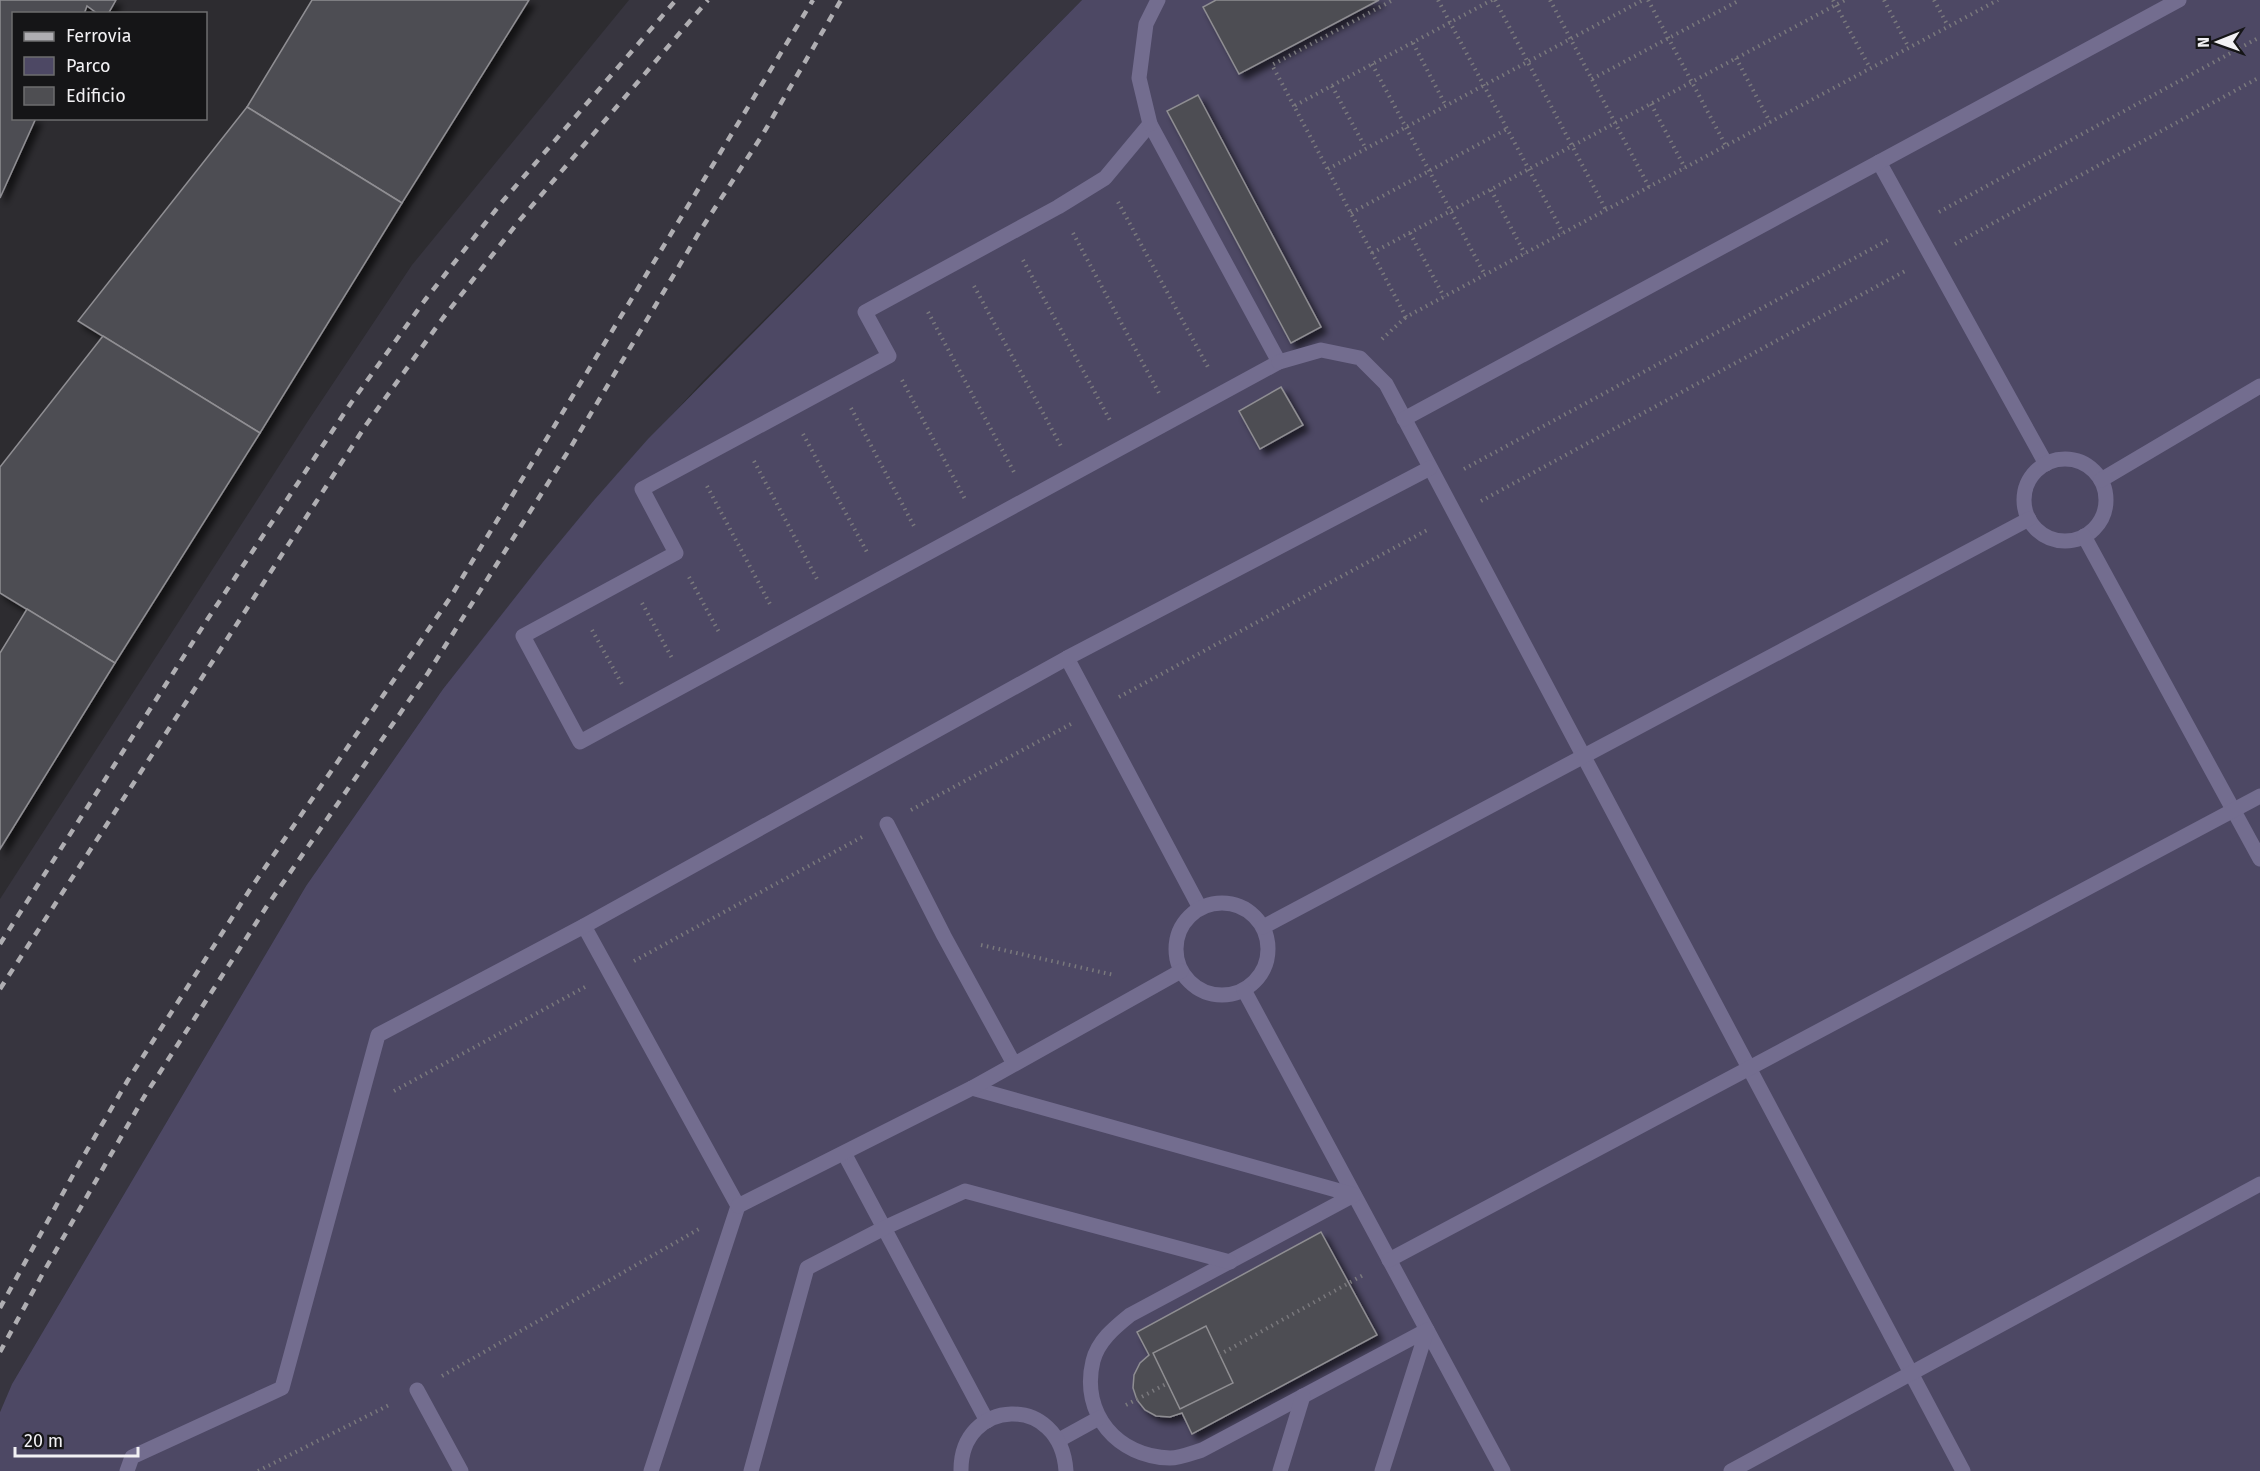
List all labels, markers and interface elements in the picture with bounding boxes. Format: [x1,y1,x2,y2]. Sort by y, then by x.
legend [12,12,207,120]
north arrow [2188,12,2248,72]
text: Ferrovia [66,25,132,47]
text: N [2194,37,2213,48]
text: Parco [66,55,110,77]
text: Edificio [66,85,126,107]
scale bar [15,1420,138,1458]
text: 20 m [24,1430,63,1452]

